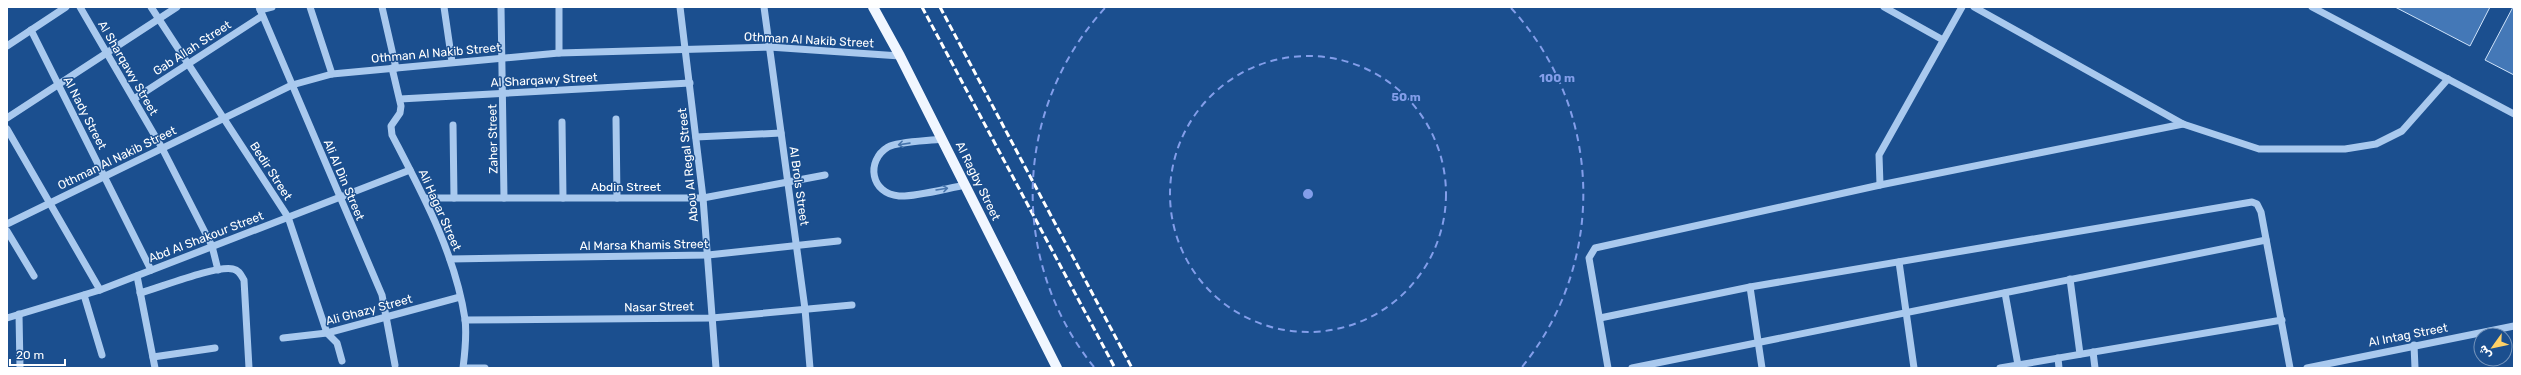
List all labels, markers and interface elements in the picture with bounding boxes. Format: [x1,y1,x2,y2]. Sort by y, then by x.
street label: Gab Allah Street [150,17,234,78]
street label: Al Sharqawy Street [95,18,161,118]
street label: Othman Al Nakib Street [744,30,875,50]
street label: Othman Al Nakib Street [371,40,502,66]
street label: Al Sharqawy Street [490,70,598,90]
text: 100 m [1539,71,1575,85]
street label: Al Nady Street [61,74,110,152]
text: 50 m [1391,90,1421,104]
street label: Zaher Street [485,104,501,174]
street label: Abou Al Regal Street [675,107,701,223]
street label: Othman Al Nakib Street [55,123,179,193]
street label: Ali Al Din Street [321,137,367,223]
street label: Bedir Street [247,139,295,203]
street label: Al Ragby Street [953,139,1003,223]
one-way arrow [898,140,911,148]
street label: Al Brols Street [787,145,812,227]
street label: Ali Hagar Street [416,167,464,253]
street label: Abdin Street [591,180,661,194]
one-way arrow [936,185,949,193]
centre of rings [1301,187,1315,201]
street label: Abd Al Shakour Street [146,208,266,265]
street label: Al Marsa Khamis Street [580,237,709,253]
street label: Ali Ghazy Street [324,292,414,328]
street label: Nasar Street [624,299,694,315]
street label: Al Intag Street [2367,320,2449,350]
north arrow [2473,327,2513,367]
scale bar [10,341,65,367]
text: ش [2476,343,2494,362]
text: 20 m [16,348,44,362]

